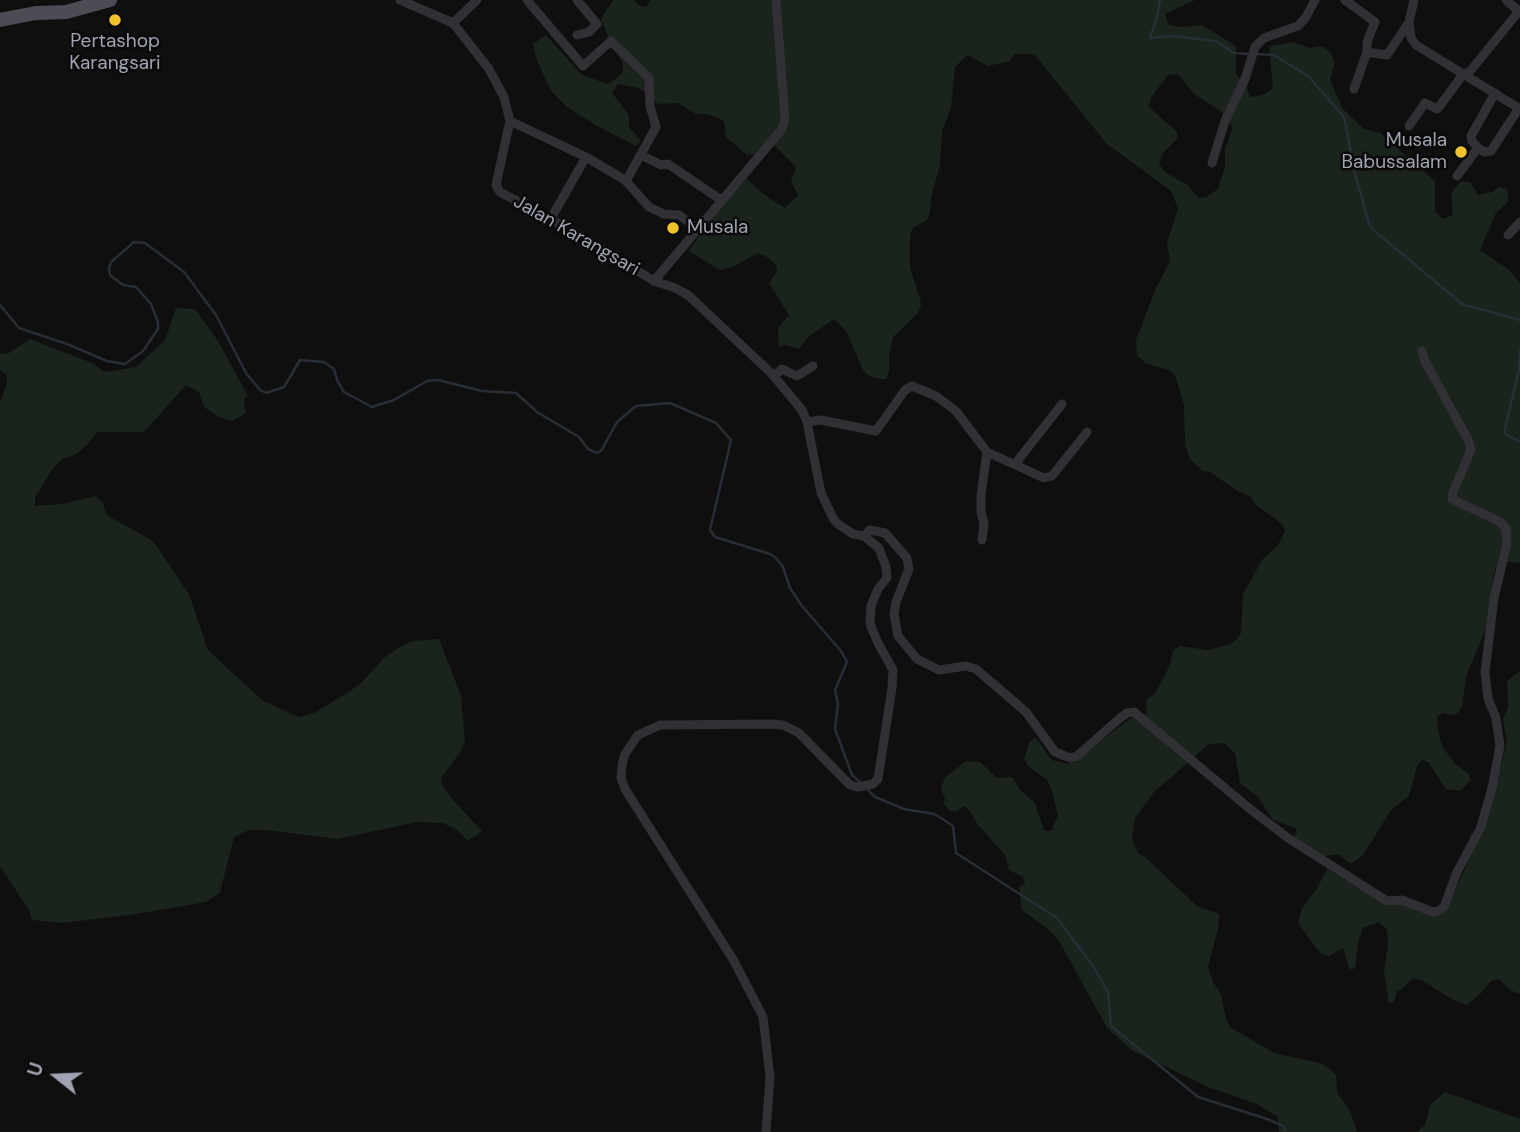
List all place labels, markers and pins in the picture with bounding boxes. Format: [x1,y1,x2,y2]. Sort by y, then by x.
marker: Pertashop Karangsari [107,12,123,28]
place label: Pertashop Karangsari [69,31,161,75]
place label: Musala Babussalam [1342,130,1447,174]
marker: Musala Babussalam [1453,144,1469,160]
place label: Musala [687,217,748,239]
marker: Musala [665,220,681,236]

